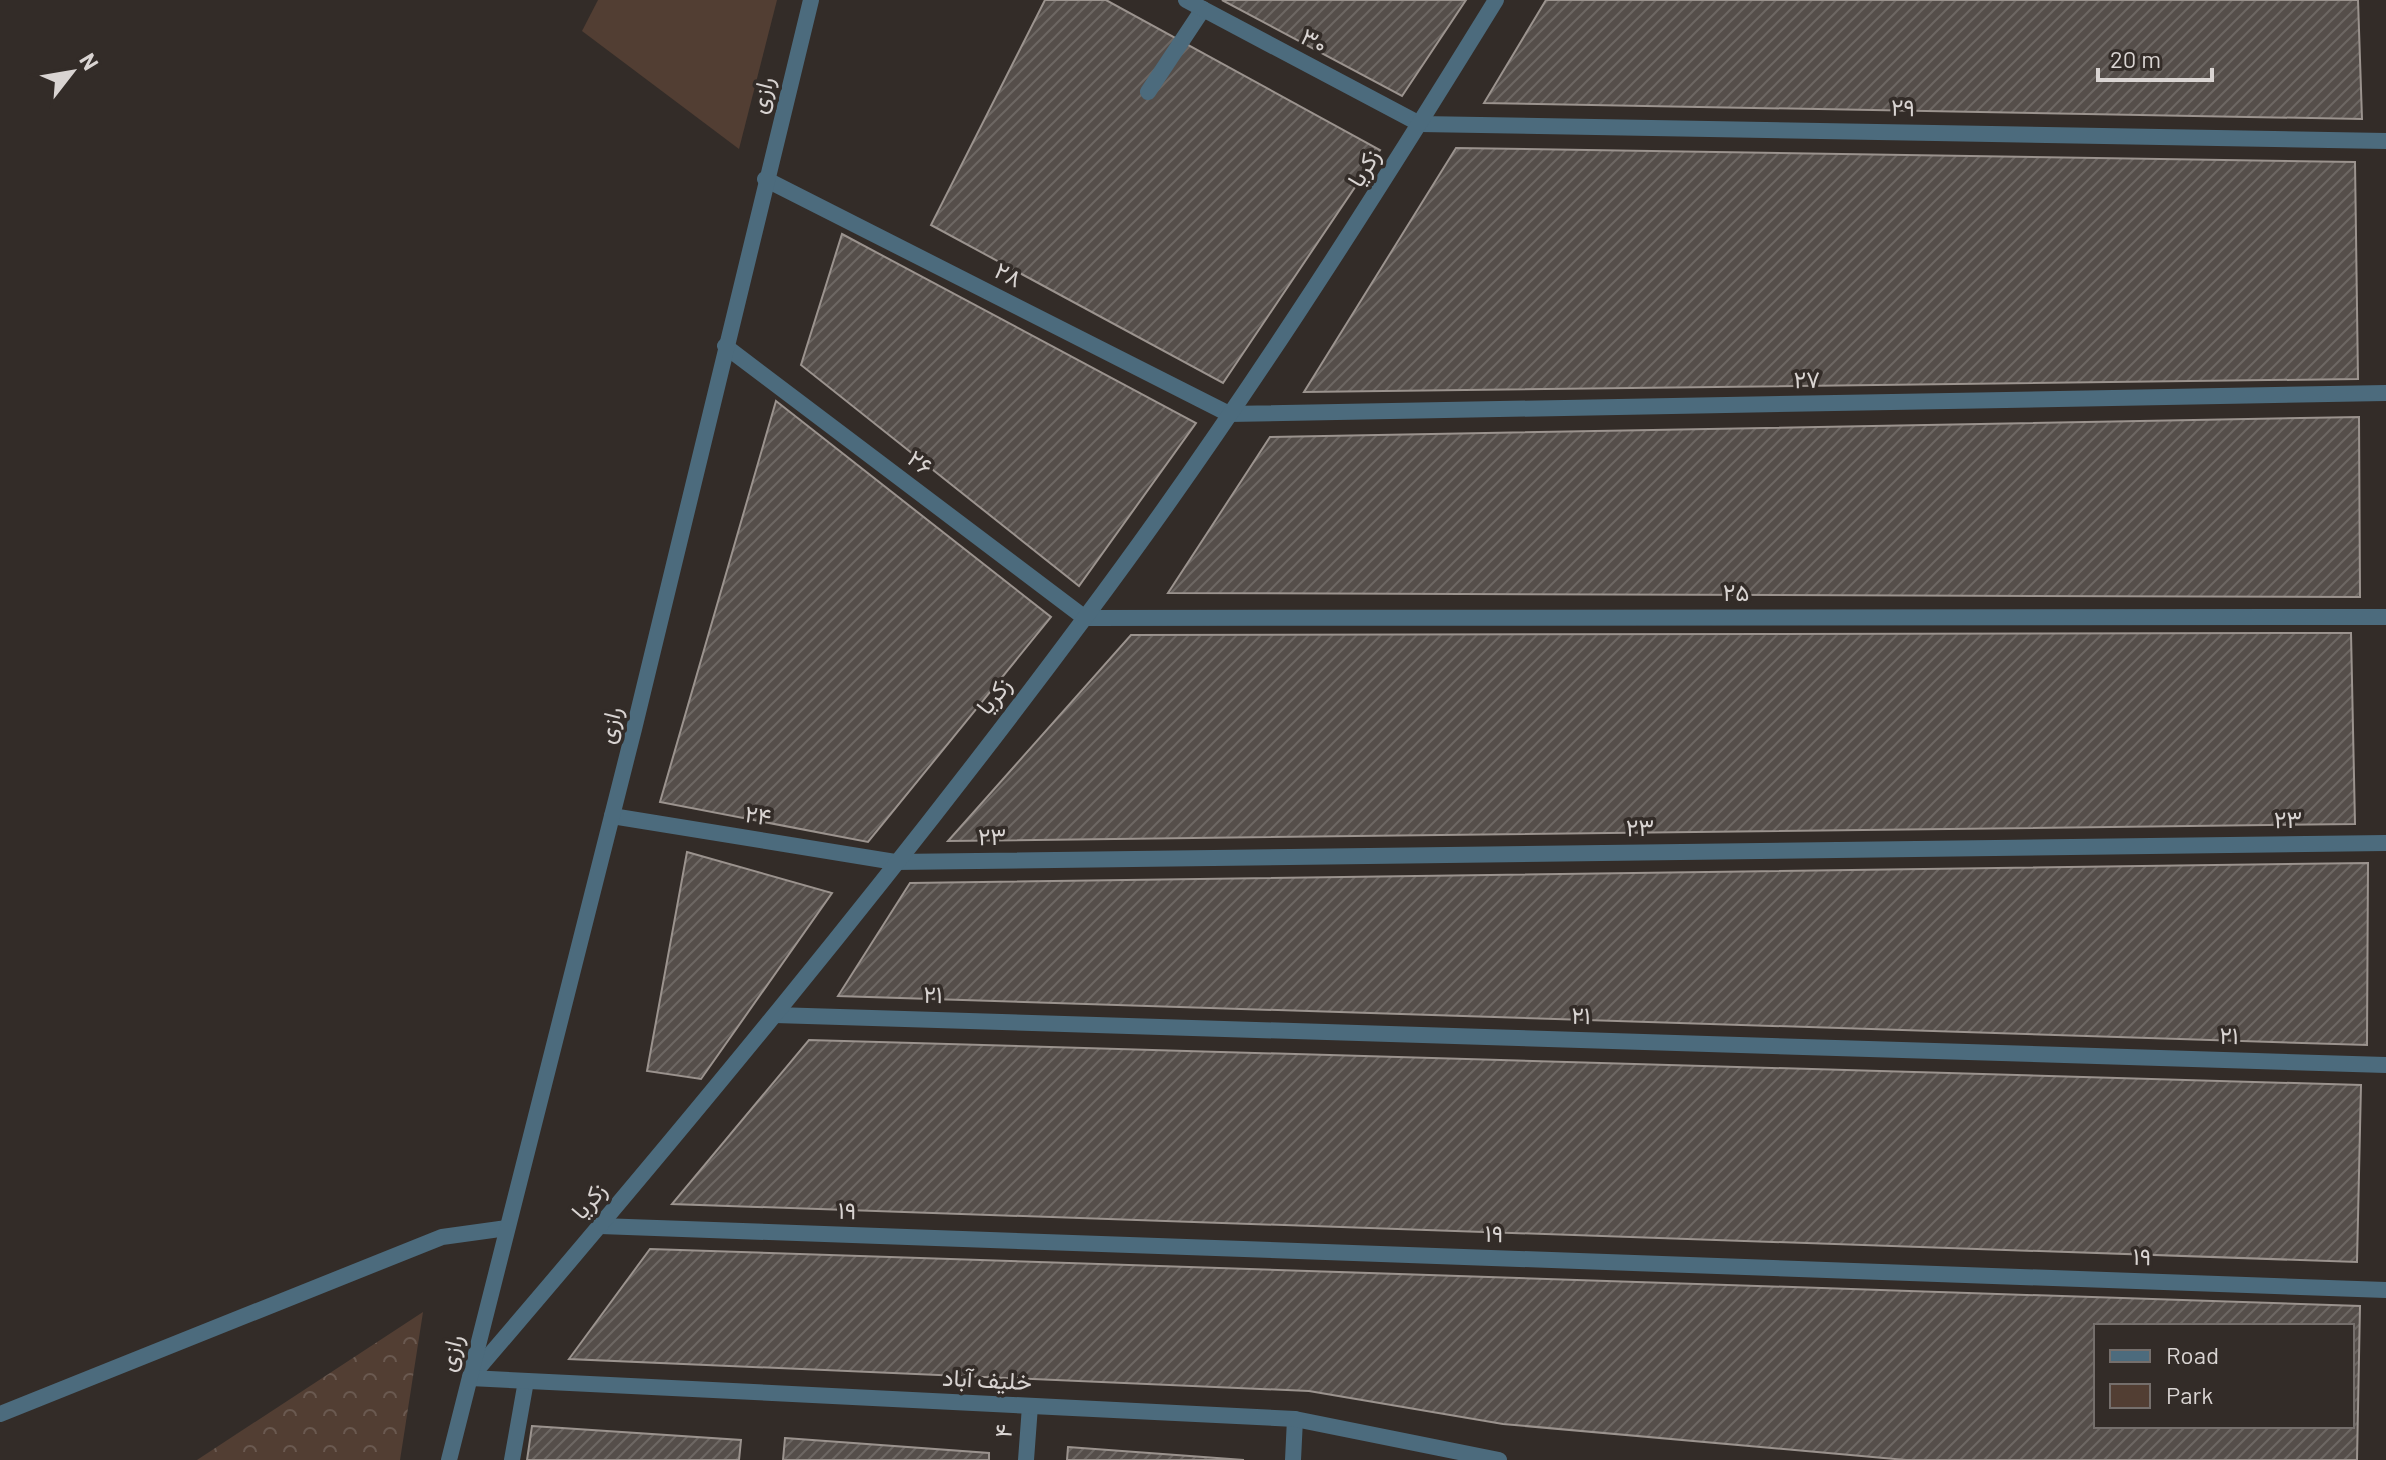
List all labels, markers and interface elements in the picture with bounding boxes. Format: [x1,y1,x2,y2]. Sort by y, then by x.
street label: ۳۰ [1296,21,1333,59]
north arrow [32,32,112,112]
scale bar [2098,32,2212,82]
text: 20 m [2110,44,2161,73]
text: N [75,48,105,74]
street label: رازی [742,73,781,117]
street label: ۲۹ [1891,92,1915,121]
street label: زکریا [1340,143,1387,193]
street label: ۲۸ [990,255,1027,293]
street label: ۲۷ [1793,364,1821,393]
street label: ۲۶ [902,443,939,481]
street label: ۲۵ [1723,577,1749,606]
street label: زکریا [969,671,1018,721]
street label: رازی [590,703,629,747]
street label: ۲۴ [743,798,773,831]
street label: ۲۳ [2274,804,2302,833]
street label: ۲۳ [1626,812,1654,841]
street label: ۲۳ [978,821,1006,850]
street label: ۲۱ [923,979,943,1008]
street label: ۲۱ [1571,1000,1591,1029]
street label: ۲۱ [2219,1020,2239,1049]
street label: زکریا [564,1176,613,1226]
street label: ۱۹ [837,1195,857,1224]
street label: ۱۹ [1484,1218,1504,1247]
street label: ۱۹ [2132,1241,2152,1270]
legend [2094,1324,2354,1428]
street label: رازی [431,1331,470,1375]
text: Road [2166,1340,2219,1369]
street label: خلیف آباد [941,1362,1033,1396]
text: Park [2166,1380,2213,1409]
street label: ۴ [987,1423,1018,1439]

